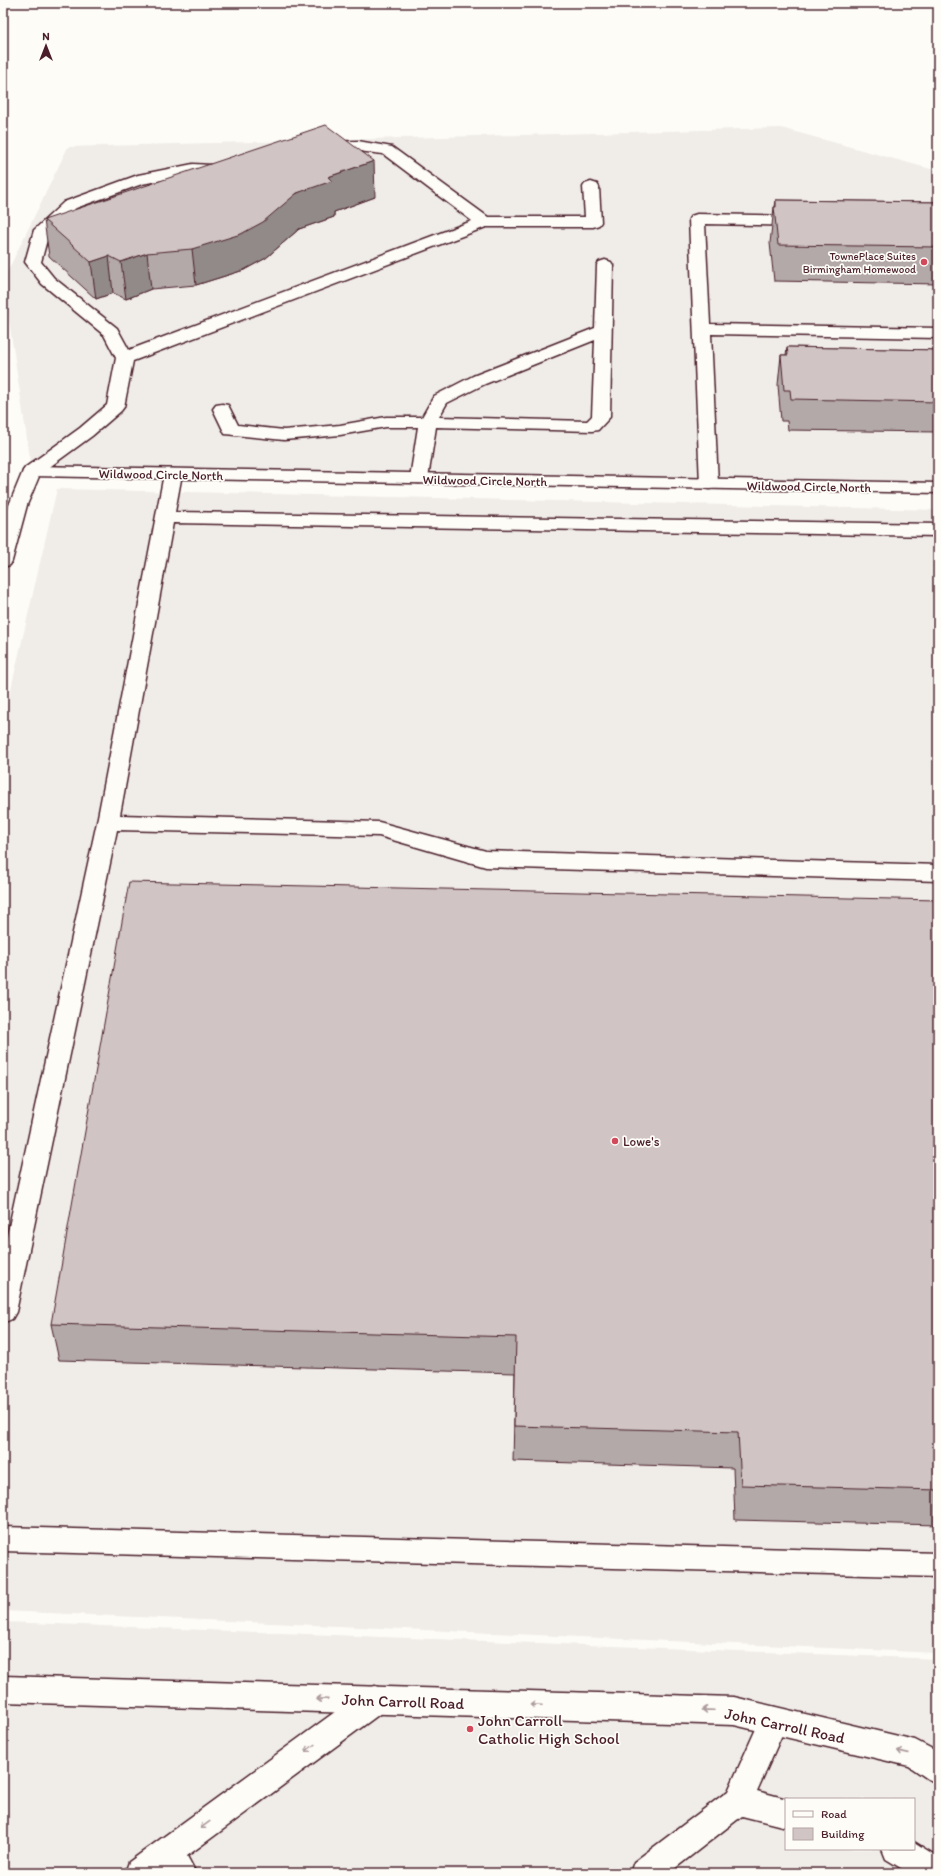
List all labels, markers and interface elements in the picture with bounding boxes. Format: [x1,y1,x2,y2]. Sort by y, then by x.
north arrow [26,26,66,66]
text: N [42,30,50,43]
place label: TownePlace Suites Birmingham Homewood [803,250,916,276]
marker: TownePlace Suites Birmingham Homewood [919,257,929,267]
street label: Wildwood Circle North [98,466,224,483]
street label: Wildwood Circle North [422,472,548,489]
street label: Wildwood Circle North [746,478,872,495]
place label: Lowe's [623,1134,660,1149]
marker: Lowe's [610,1136,620,1146]
street label: John Carroll Road [341,1690,465,1713]
one-way arrow [316,1695,329,1703]
one-way arrow [530,1701,543,1709]
street label: John Carroll Road [723,1703,847,1748]
one-way arrow [702,1706,715,1714]
place label: John Carroll Catholic High School [478,1711,620,1748]
marker: John Carroll Catholic High School [465,1724,475,1734]
one-way arrow [305,1744,316,1752]
one-way arrow [897,1747,910,1755]
legend [785,1798,915,1850]
text: Road [821,1807,847,1821]
one-way arrow [200,1821,211,1829]
text: Building [821,1827,865,1841]

